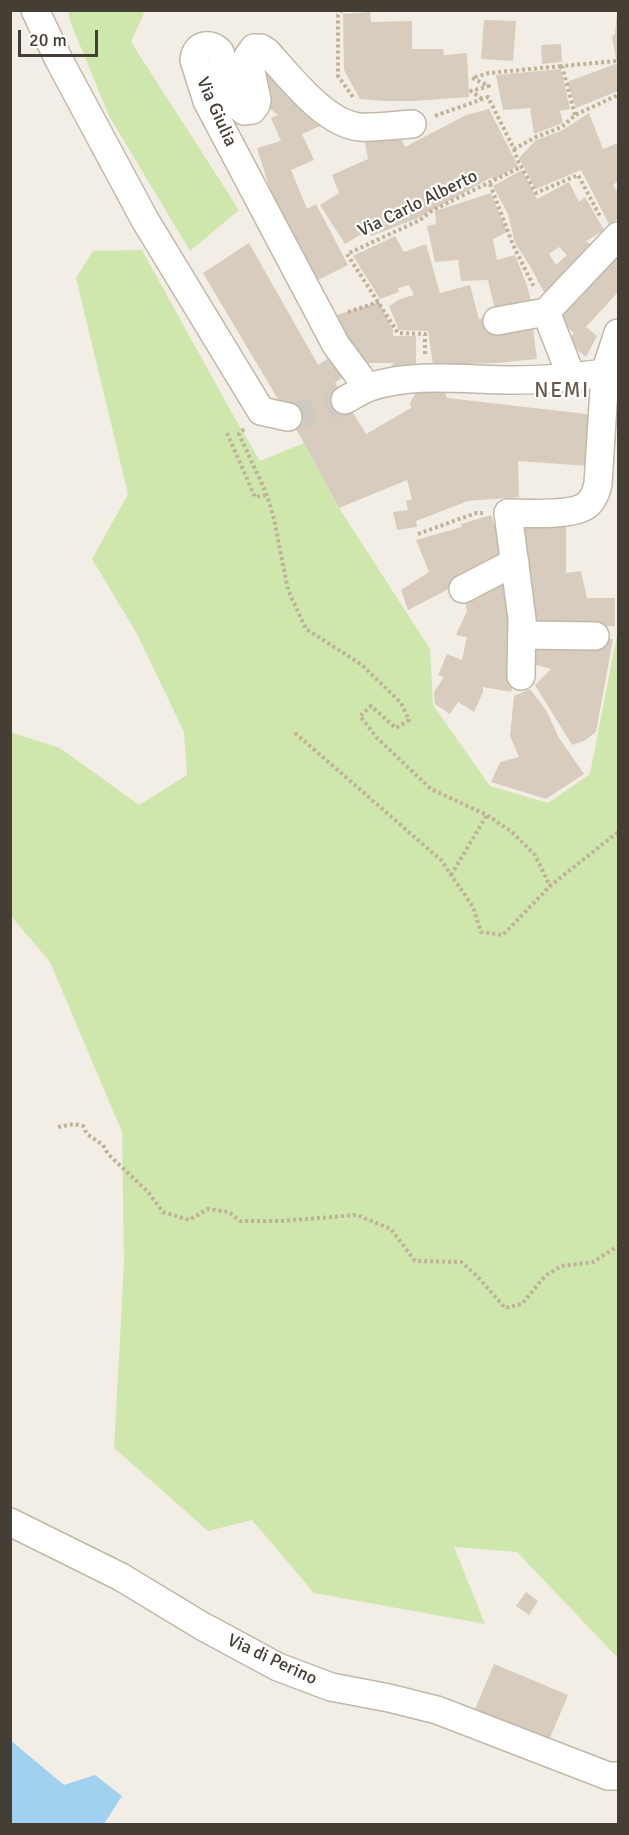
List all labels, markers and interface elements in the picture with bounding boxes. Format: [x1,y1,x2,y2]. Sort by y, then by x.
scale bar [21,18,100,56]
text: 20 m [29,29,67,51]
street label: Via Giulia [191,74,241,150]
street label: Via Carlo Alberto [355,166,481,242]
district label: NEMI [534,378,590,404]
street label: Via di Perino [224,1630,320,1690]

